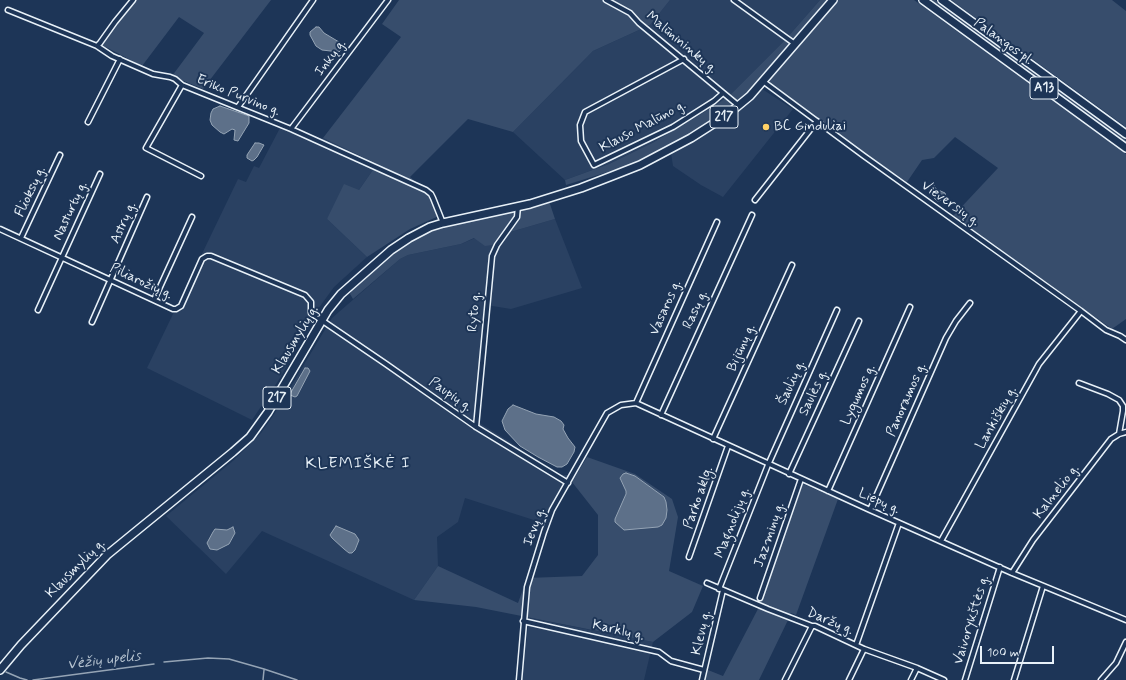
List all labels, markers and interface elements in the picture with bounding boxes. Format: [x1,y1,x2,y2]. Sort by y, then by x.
street label: Malūnininkų g. [642,8,720,78]
street label: Palangos pl. [970,15,1036,69]
street label: Inkų g. [312,36,350,80]
street label: Eriko Purvino g. [194,72,282,120]
road number: A13 [1030,77,1058,99]
street label: Klauso Malūno g. [597,97,689,157]
road number: 217 [710,106,738,128]
place label: BC Ginduliai [774,119,846,135]
marker: BC Ginduliai [761,122,771,132]
street label: Flioksų g. [12,164,50,220]
street label: Vieversių g. [917,178,983,230]
street label: Nasturtų g. [50,179,92,243]
street label: Astrų g. [107,199,141,247]
street label: Piliarožių g. [107,260,175,304]
street label: Vasaros g. [646,278,686,338]
street label: Rasų g. [680,288,712,332]
street label: Ryto g. [465,291,485,333]
street label: Klausmylių g. [269,303,323,377]
street label: Bijūnų g. [724,322,760,374]
street label: Šaulių g. [775,358,809,408]
street label: Panoramos g. [883,361,931,439]
street label: Lygumos g. [838,362,880,428]
street label: Saulės g. [796,367,832,419]
street label: Paupių g. [425,374,475,416]
street label: Lankiškių g. [973,384,1021,452]
road number: 217 [263,387,291,409]
district label: KLEMIŠKĖ I [306,455,410,475]
street label: Kalnelio g. [1030,461,1084,523]
street label: Parko aklg. [681,465,717,531]
street label: Magnolijų g. [712,485,754,561]
street label: Liepų g. [856,485,902,519]
street label: Jazminų g. [751,500,789,570]
street label: Ievų g. [520,506,550,548]
street label: Klausmylių g. [43,536,109,602]
street label: Vaivorykštės g. [950,573,994,667]
street label: Daržų g. [804,605,856,639]
street label: Klevų g. [689,609,715,657]
street label: Karklų g. [590,617,646,645]
scale bar [982,638,1056,664]
text: 100 m [987,645,1019,661]
water label: Vėžių upelis [66,648,142,674]

